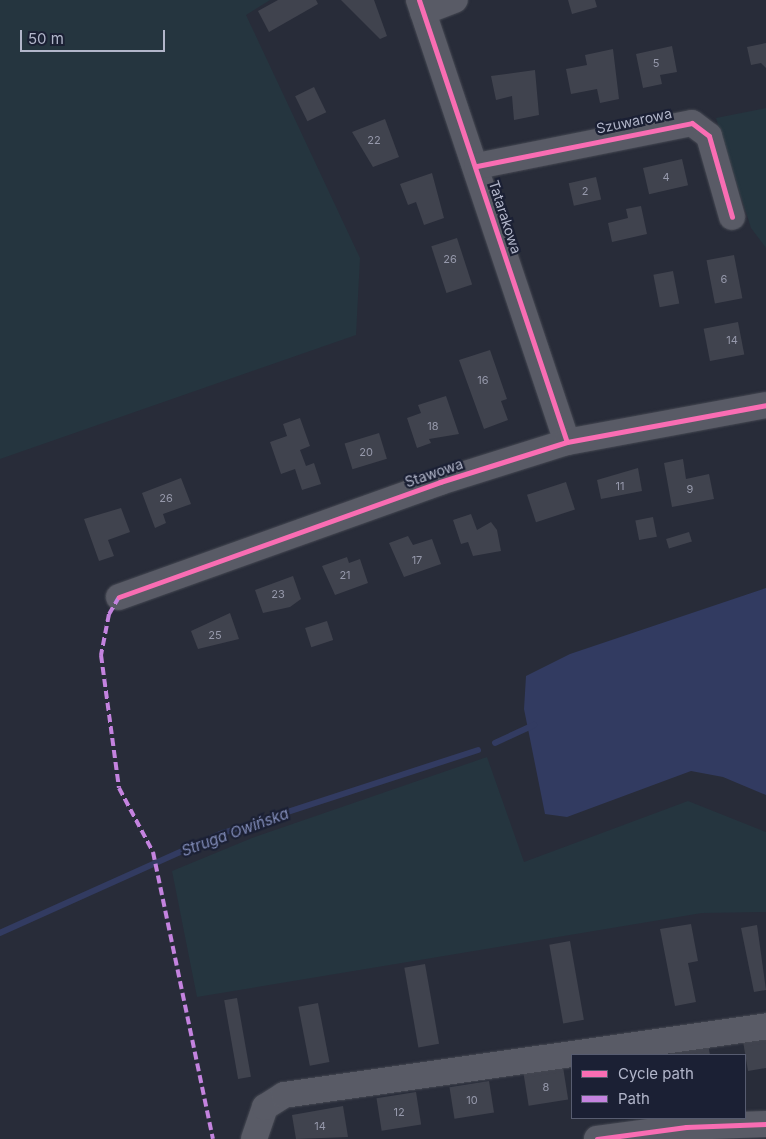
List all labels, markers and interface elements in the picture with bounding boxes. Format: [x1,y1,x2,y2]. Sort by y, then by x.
scale bar [22,20,168,52]
text: 50 m [28,29,64,48]
house number: 5 [653,56,659,70]
street label: Szuwarowa [595,105,673,137]
house number: 22 [367,133,381,147]
house number: 4 [662,170,670,184]
street label: Tatarakowa [485,178,525,256]
house number: 2 [582,184,588,198]
house number: 26 [443,252,457,266]
house number: 6 [721,272,727,286]
house number: 14 [726,333,738,347]
house number: 16 [477,373,489,387]
house number: 18 [427,419,439,433]
house number: 20 [359,445,373,459]
street label: Stawowa [403,455,465,491]
house number: 11 [616,479,624,493]
house number: 9 [687,482,693,496]
house number: 26 [159,491,173,505]
house number: 17 [412,553,422,567]
house number: 21 [339,568,351,582]
house number: 23 [271,587,285,601]
house number: 25 [208,628,222,642]
water label: Struga Owińska [179,804,291,860]
legend [571,1054,746,1119]
text: Cycle path [618,1064,694,1083]
house number: 8 [543,1080,549,1094]
text: Path [618,1089,650,1108]
house number: 10 [466,1093,478,1107]
house number: 12 [393,1105,405,1119]
house number: 14 [314,1119,326,1133]

